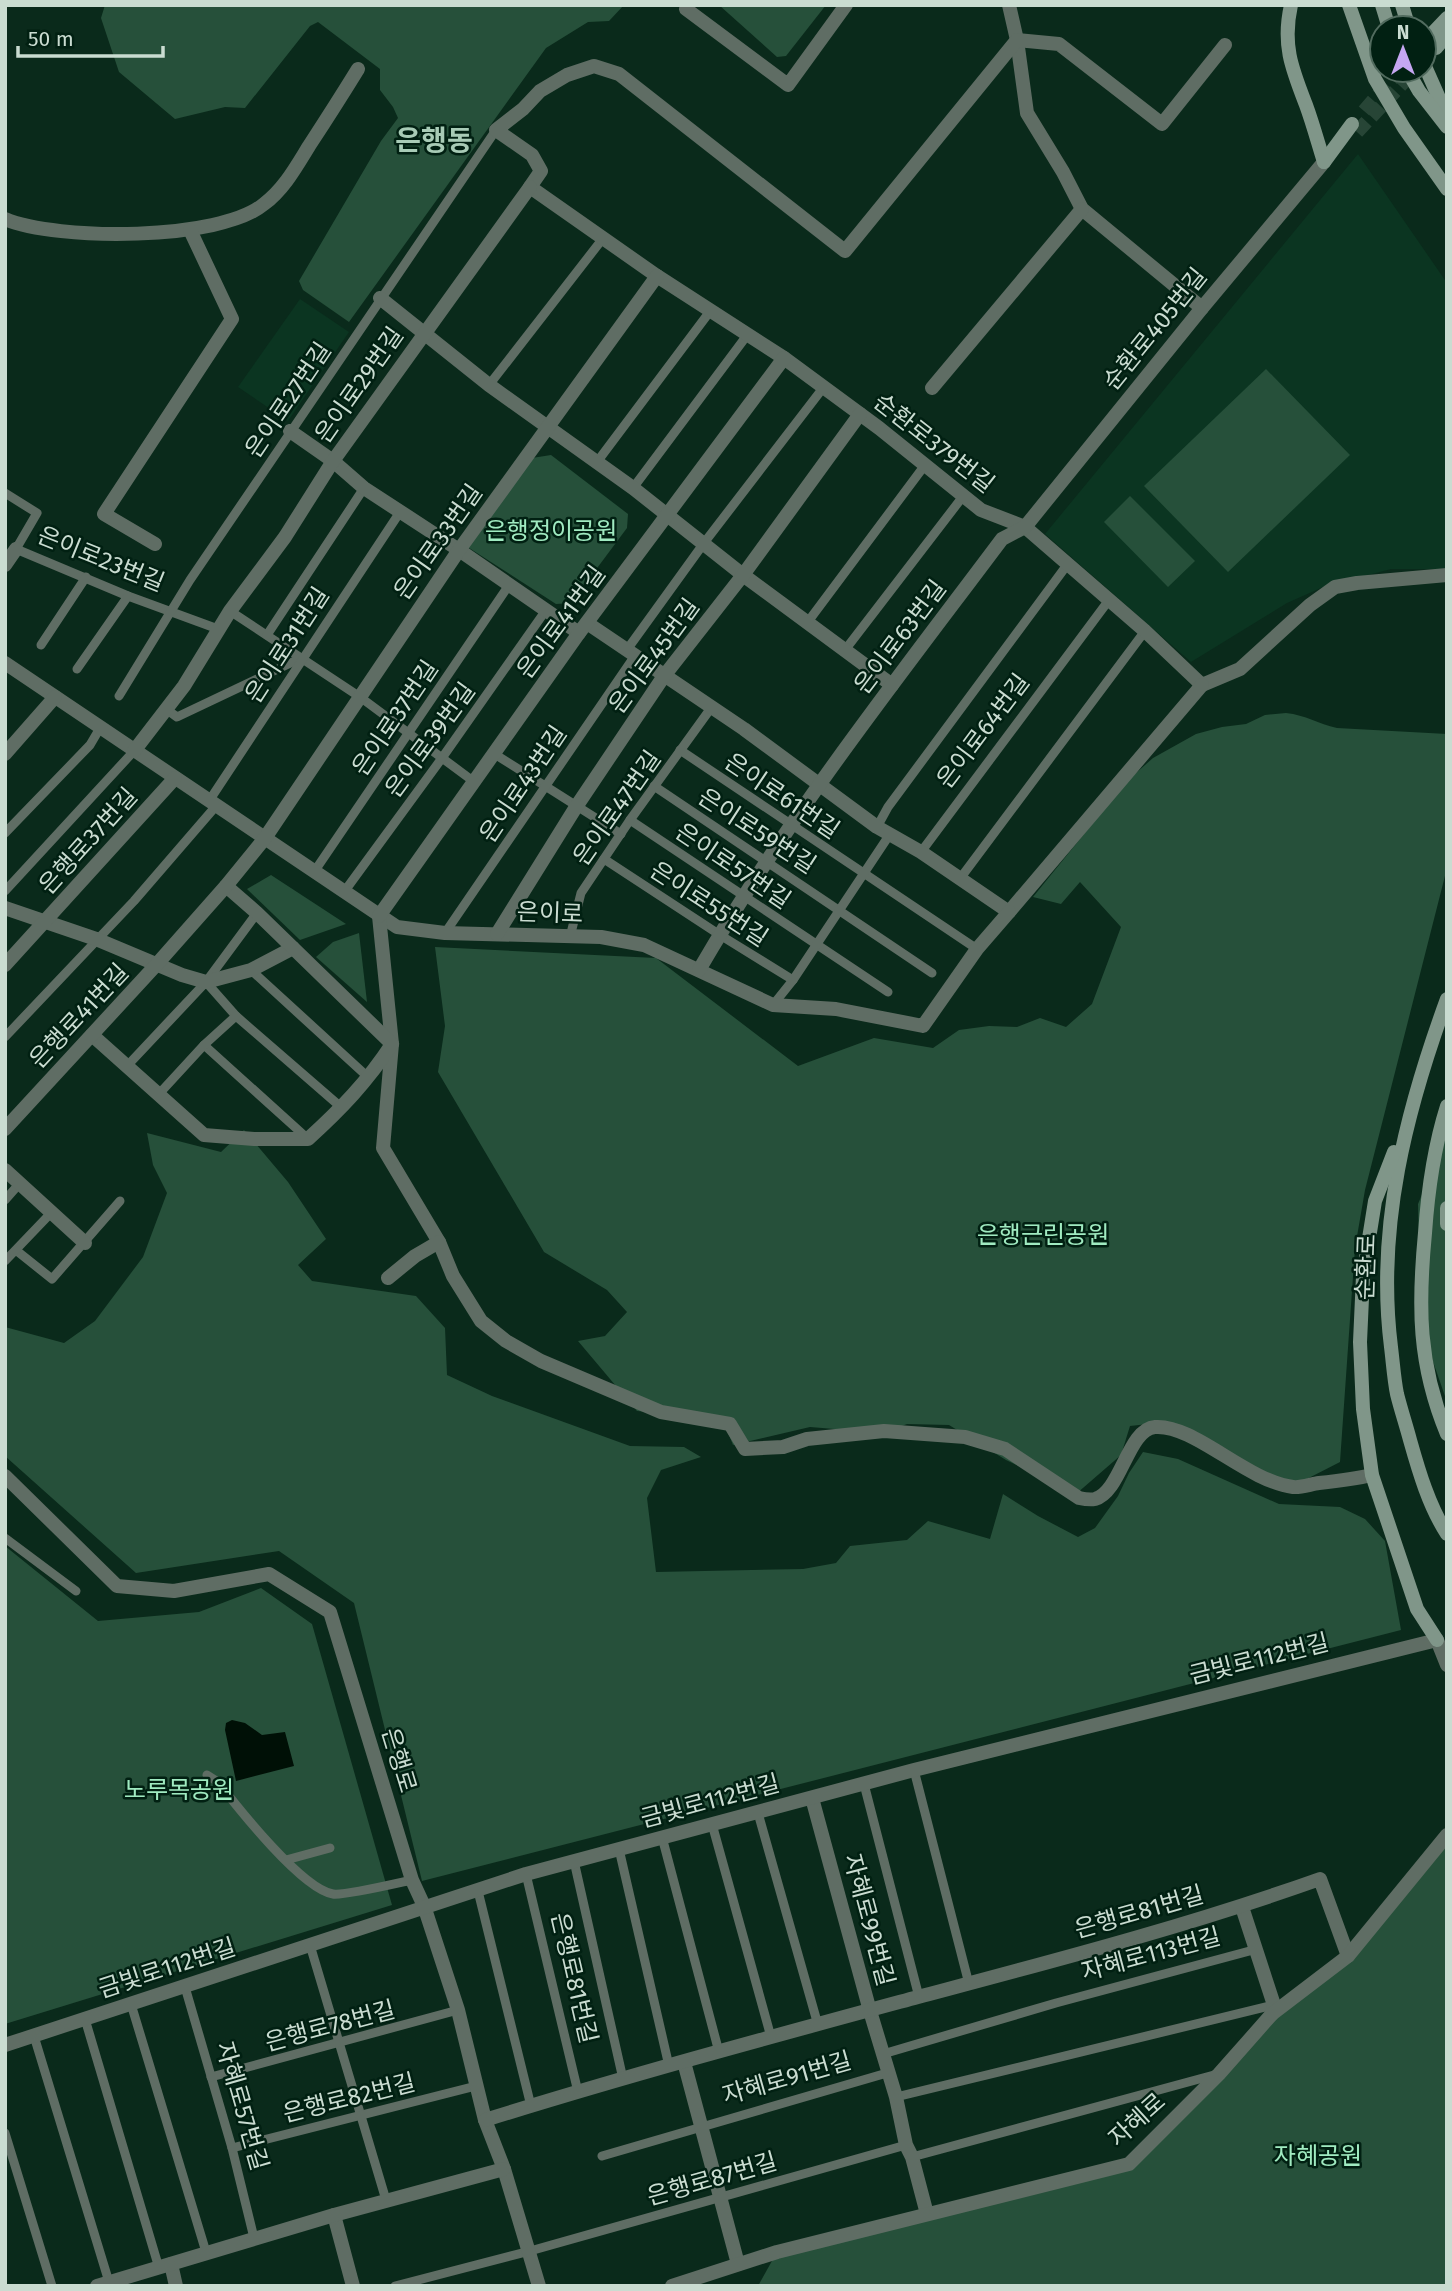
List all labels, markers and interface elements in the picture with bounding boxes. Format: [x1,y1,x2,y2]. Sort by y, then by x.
scale bar [18,14,163,58]
north arrow [1368,14,1438,84]
text: N [1397,21,1409,44]
text: 50 m [28,26,74,52]
district label: 은행동 [395,124,473,157]
street label: 순환로405번길 [1097,262,1213,396]
street label: 은이로29번길 [309,322,409,448]
street label: 은이로27번길 [239,337,337,463]
street label: 순환로379번길 [868,387,1000,499]
street label: 은이로33번길 [388,479,488,605]
park label: 은행정이공원 [485,517,617,545]
street label: 은이로23번길 [34,521,168,597]
street label: 은이로41번길 [511,560,611,684]
street label: 은이로63번길 [848,575,952,699]
street label: 은이로31번길 [239,582,335,708]
street label: 은이로45번길 [603,593,705,719]
street label: 은이로37번길 [346,655,444,781]
street label: 은이로64번길 [931,668,1035,794]
street label: 은이로39번길 [379,677,481,803]
street label: 은이로43번길 [474,720,572,848]
street label: 은이로47번길 [567,745,667,871]
street label: 은이로61번길 [719,747,845,845]
street label: 은행로37번길 [33,782,143,900]
street label: 은이로59번길 [693,783,821,879]
street label: 은이로57번길 [670,817,796,915]
street label: 은이로55번길 [645,856,773,952]
street label: 은이로 [516,898,584,928]
street label: 은행로41번길 [24,958,134,1074]
park label: 은행근린공원 [977,1221,1109,1249]
street label: 순환로 [1351,1233,1381,1301]
street label: 금빛로112번길 [1186,1628,1332,1690]
street label: 은행로 [376,1724,422,1796]
street label: 금빛로112번길 [637,1769,783,1833]
park label: 노루목공원 [124,1776,234,1804]
street label: 자혜로99번길 [838,1851,900,1989]
street label: 은행로81번길 [1071,1880,1207,1944]
street label: 은행로81번길 [545,1910,603,2046]
street label: 자혜로113번길 [1078,1922,1224,1986]
street label: 금빛로112번길 [95,1933,239,2003]
street label: 은행로78번길 [262,1995,398,2057]
street label: 자혜로57번길 [210,2038,274,2174]
street label: 자혜로91번길 [719,2046,855,2110]
street label: 은행로82번길 [280,2068,418,2128]
street label: 자혜로 [1103,2087,1171,2153]
park label: 자혜공원 [1274,2142,1362,2170]
street label: 은행로87번길 [644,2147,780,2211]

